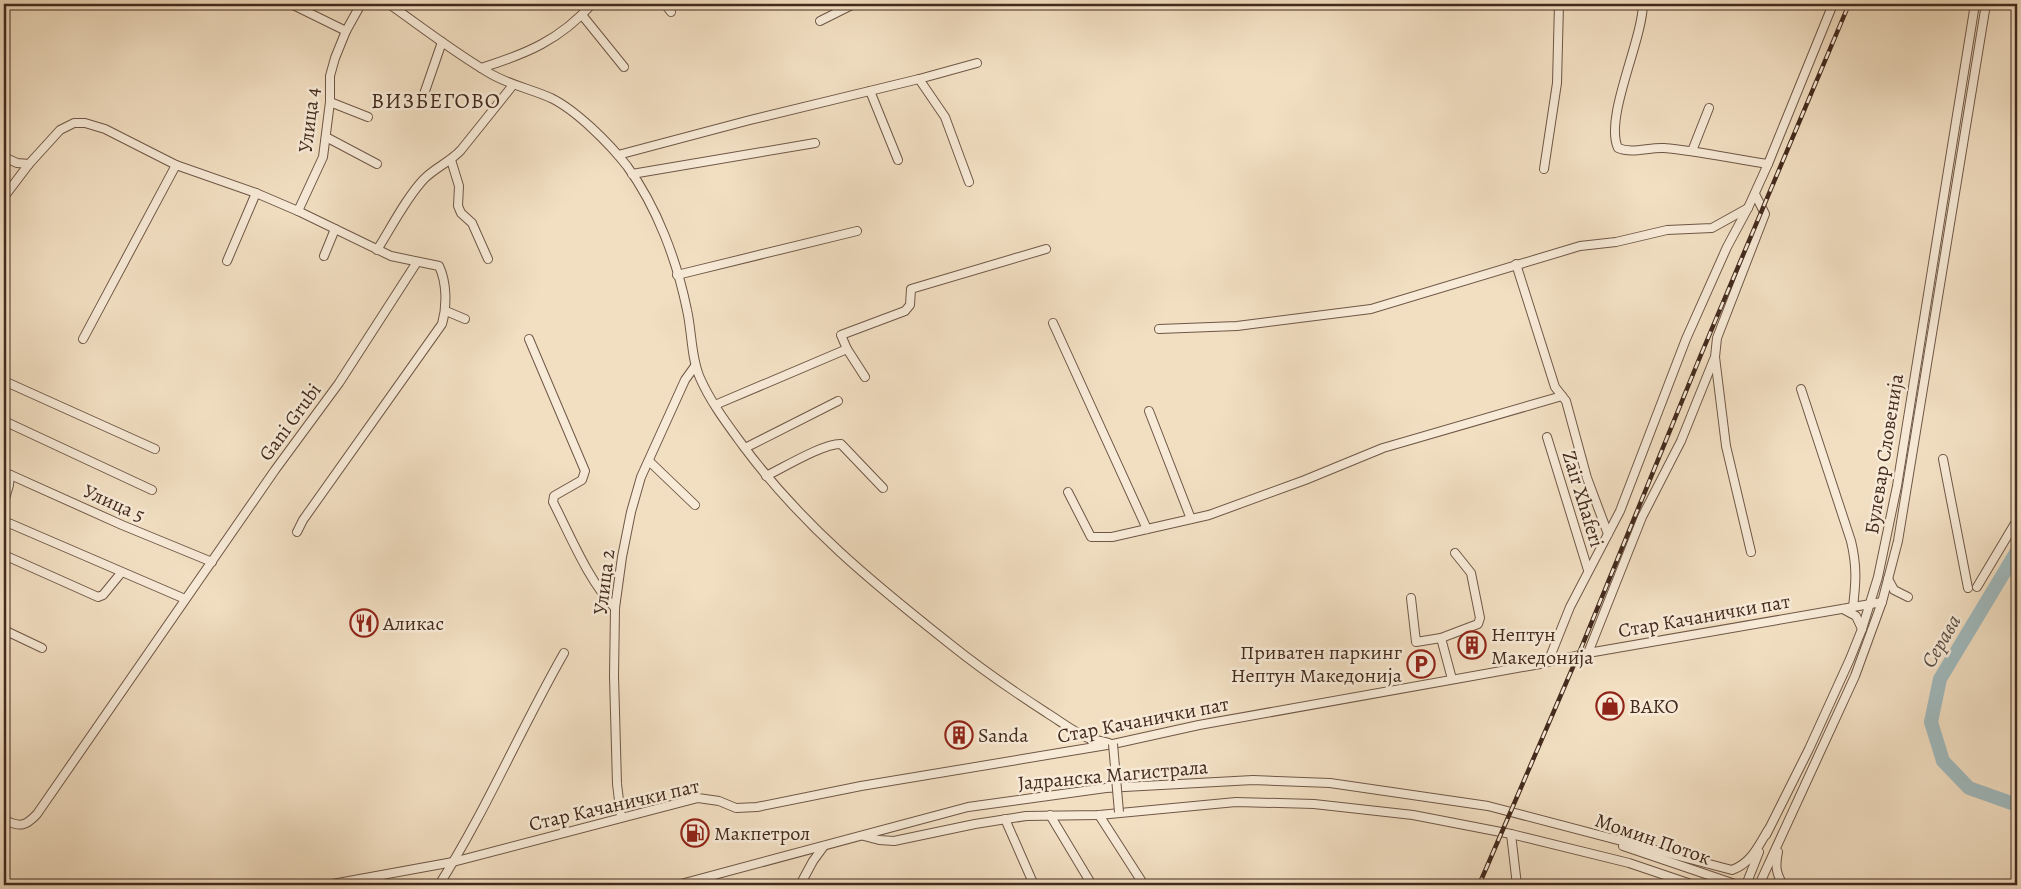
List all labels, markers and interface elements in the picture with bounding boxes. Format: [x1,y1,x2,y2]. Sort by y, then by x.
street label: Улица 4 [292,86,326,154]
district label: ВИЗБЕГОВО [371,86,501,116]
street label: Булевар Словенија [1858,371,1910,536]
street label: Gani Grubi [253,378,327,466]
street label: Zair Xhaferi [1556,447,1610,551]
street label: Улица 5 [79,477,149,529]
street label: Улица 2 [587,547,621,616]
street label: Стар Качанички пат [1616,588,1792,644]
restaurant icon: Аликас [349,608,379,638]
water label: Серава [1915,609,1968,673]
place label: Аликас [382,610,444,637]
place label: Нептун Македонија [1491,621,1594,671]
building icon: Нептун Македонија [1457,630,1487,660]
place label: Приватен паркинг Нептун Македонија [1231,639,1403,689]
parking icon: Приватен паркинг Нептун Македонија [1406,649,1436,679]
street label: Стар Качанички пат [1055,690,1231,750]
shop icon: BAKO [1595,691,1625,721]
place label: BAKO [1629,693,1679,720]
building icon: Sanda [944,720,974,750]
place label: Sanda [978,722,1029,749]
street label: Јадранска Магистрала [1017,753,1210,797]
street label: Стар Качанички пат [526,772,702,838]
street label: Момин Поток [1592,807,1714,871]
fuel station icon: Макпетрол [680,818,710,848]
place label: Макпетрол [714,820,810,847]

